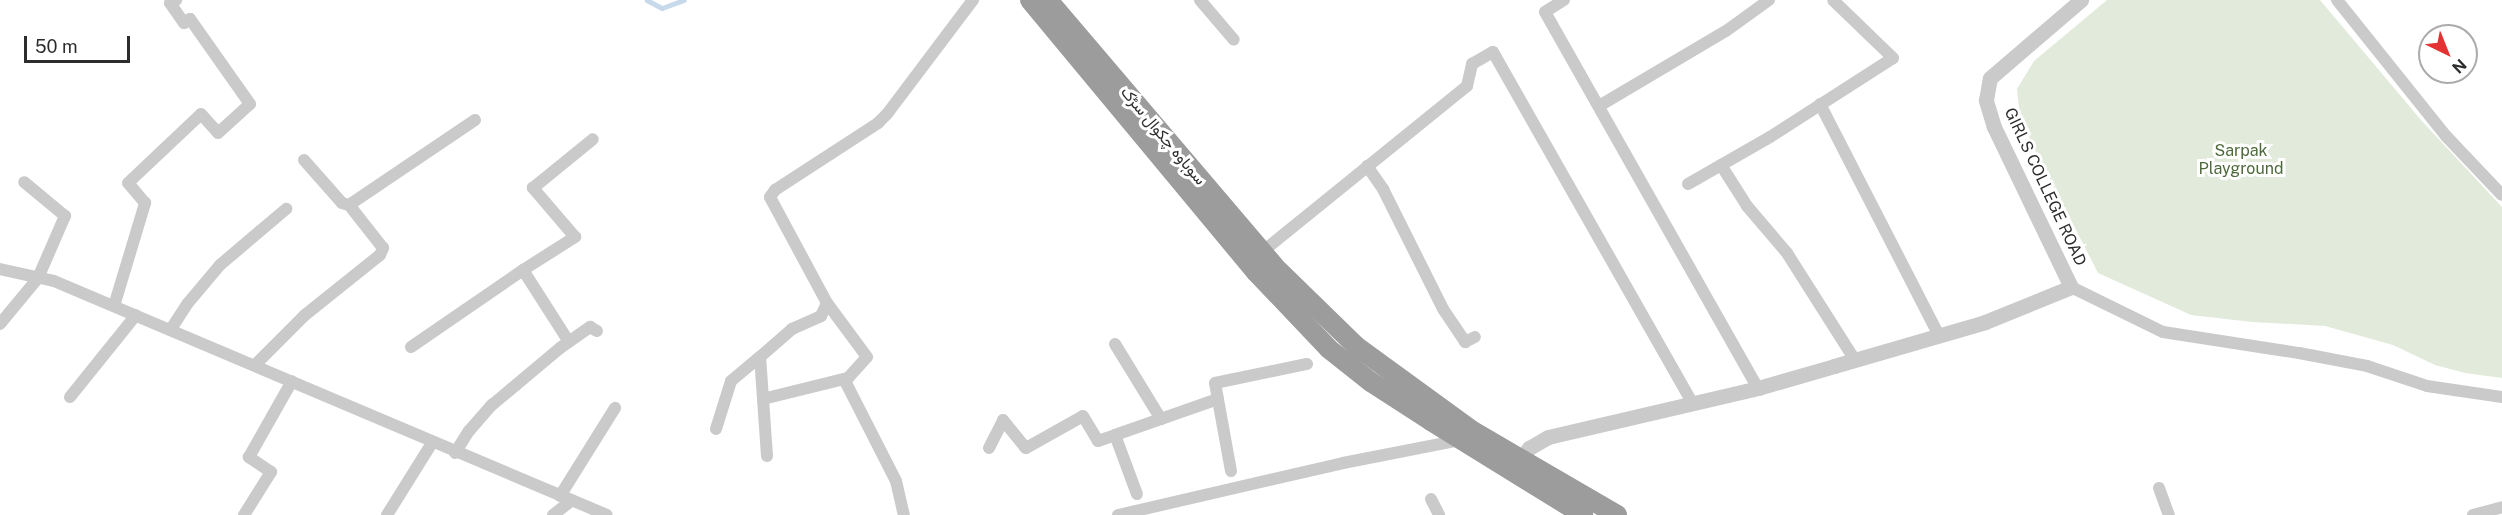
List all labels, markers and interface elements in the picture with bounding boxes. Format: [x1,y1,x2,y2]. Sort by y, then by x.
scale bar [27,24,134,62]
north arrow [2418,24,2478,84]
text: 50 m [35,36,78,57]
text: N [2448,55,2470,77]
street label: سوہاوہ چکوال سڑک [1116,83,1210,189]
street label: GIRLS COLLEGE ROAD [2000,105,2090,269]
park label: Sarpak Playground [2198,141,2284,179]

